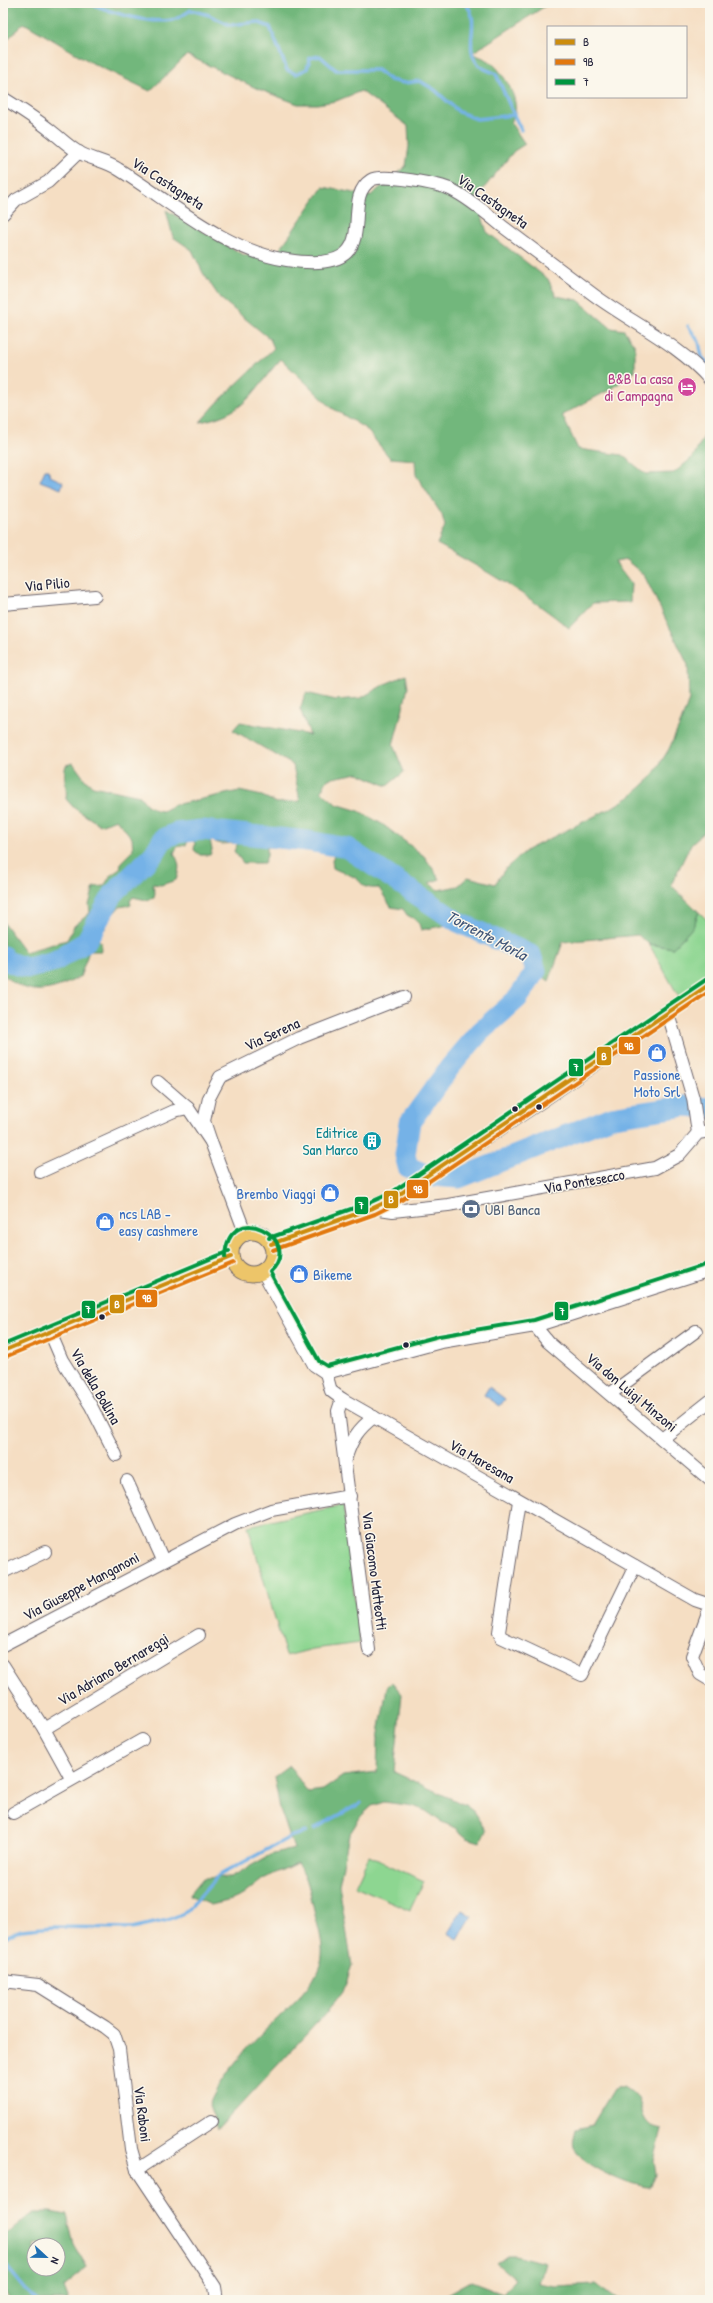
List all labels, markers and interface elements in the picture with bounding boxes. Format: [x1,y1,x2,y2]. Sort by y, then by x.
legend [547,26,687,98]
text: B [583,33,589,50]
text: 9B [583,53,594,70]
text: 7 [583,73,589,90]
street label: Via Castagneta [128,152,208,214]
street label: Via Castagneta [453,169,533,233]
place label: B&B La casa di Campagna [604,368,673,406]
hotel icon: B&B La casa di Campagna [676,376,698,398]
street label: Via Pilio [24,572,70,596]
water label: Torrente Morla [443,905,533,966]
street label: Via Serena [241,1012,303,1056]
line badge: 9B [618,1036,641,1055]
text: 9B [624,1039,634,1053]
shop icon: Passione Moto Srl [646,1042,668,1064]
line badge: B [596,1046,612,1066]
text: B [601,1049,607,1063]
line badge: 7 [568,1058,584,1077]
text: 7 [572,1060,579,1074]
place label: Passione Moto Srl [634,1064,680,1102]
unlabelled marker [534,1102,544,1112]
unlabelled marker [510,1104,520,1114]
place label: Editrice San Marco [303,1122,358,1160]
building icon: Editrice San Marco [361,1130,383,1152]
street label: Via Pontesecco [542,1164,626,1198]
line badge: 9B [406,1179,429,1199]
shop icon: Brembo Viaggi [319,1182,341,1204]
text: 9B [413,1182,423,1196]
place label: Brembo Viaggi [236,1183,316,1204]
line badge: B [383,1190,399,1209]
text: B [388,1192,394,1206]
line badge: 7 [354,1196,369,1215]
text: 7 [357,1198,364,1212]
bank icon: UBI Banca [460,1198,482,1220]
place label: UBI Banca [485,1199,540,1220]
place label: ncs LAB - easy cashmere [119,1203,198,1241]
shop icon: ncs LAB - easy cashmere [94,1211,116,1233]
shop icon: Bikeme [288,1263,310,1285]
place label: Bikeme [313,1264,352,1285]
line badge: 9B [135,1289,158,1308]
text: 9B [142,1291,152,1305]
line badge: B [109,1294,125,1314]
text: B [114,1297,120,1311]
line badge: 7 [81,1300,96,1319]
line badge: 7 [554,1301,569,1321]
text: 7 [84,1302,91,1316]
text: 7 [558,1304,565,1318]
unlabelled marker [97,1312,107,1322]
unlabelled marker [401,1340,411,1350]
street label: Via della Bollina [66,1344,126,1428]
street label: Via don Luigi Minzoni [582,1348,682,1436]
street label: Via Maresana [446,1434,519,1488]
street label: Via Giacomo Matteotti [357,1510,393,1632]
street label: Via Giuseppe Manganoni [19,1546,143,1626]
street label: Via Adriano Bernareggi [54,1628,172,1710]
street label: Via Raboni [129,2085,157,2143]
north arrow [26,2237,66,2277]
text: N [48,2255,63,2266]

